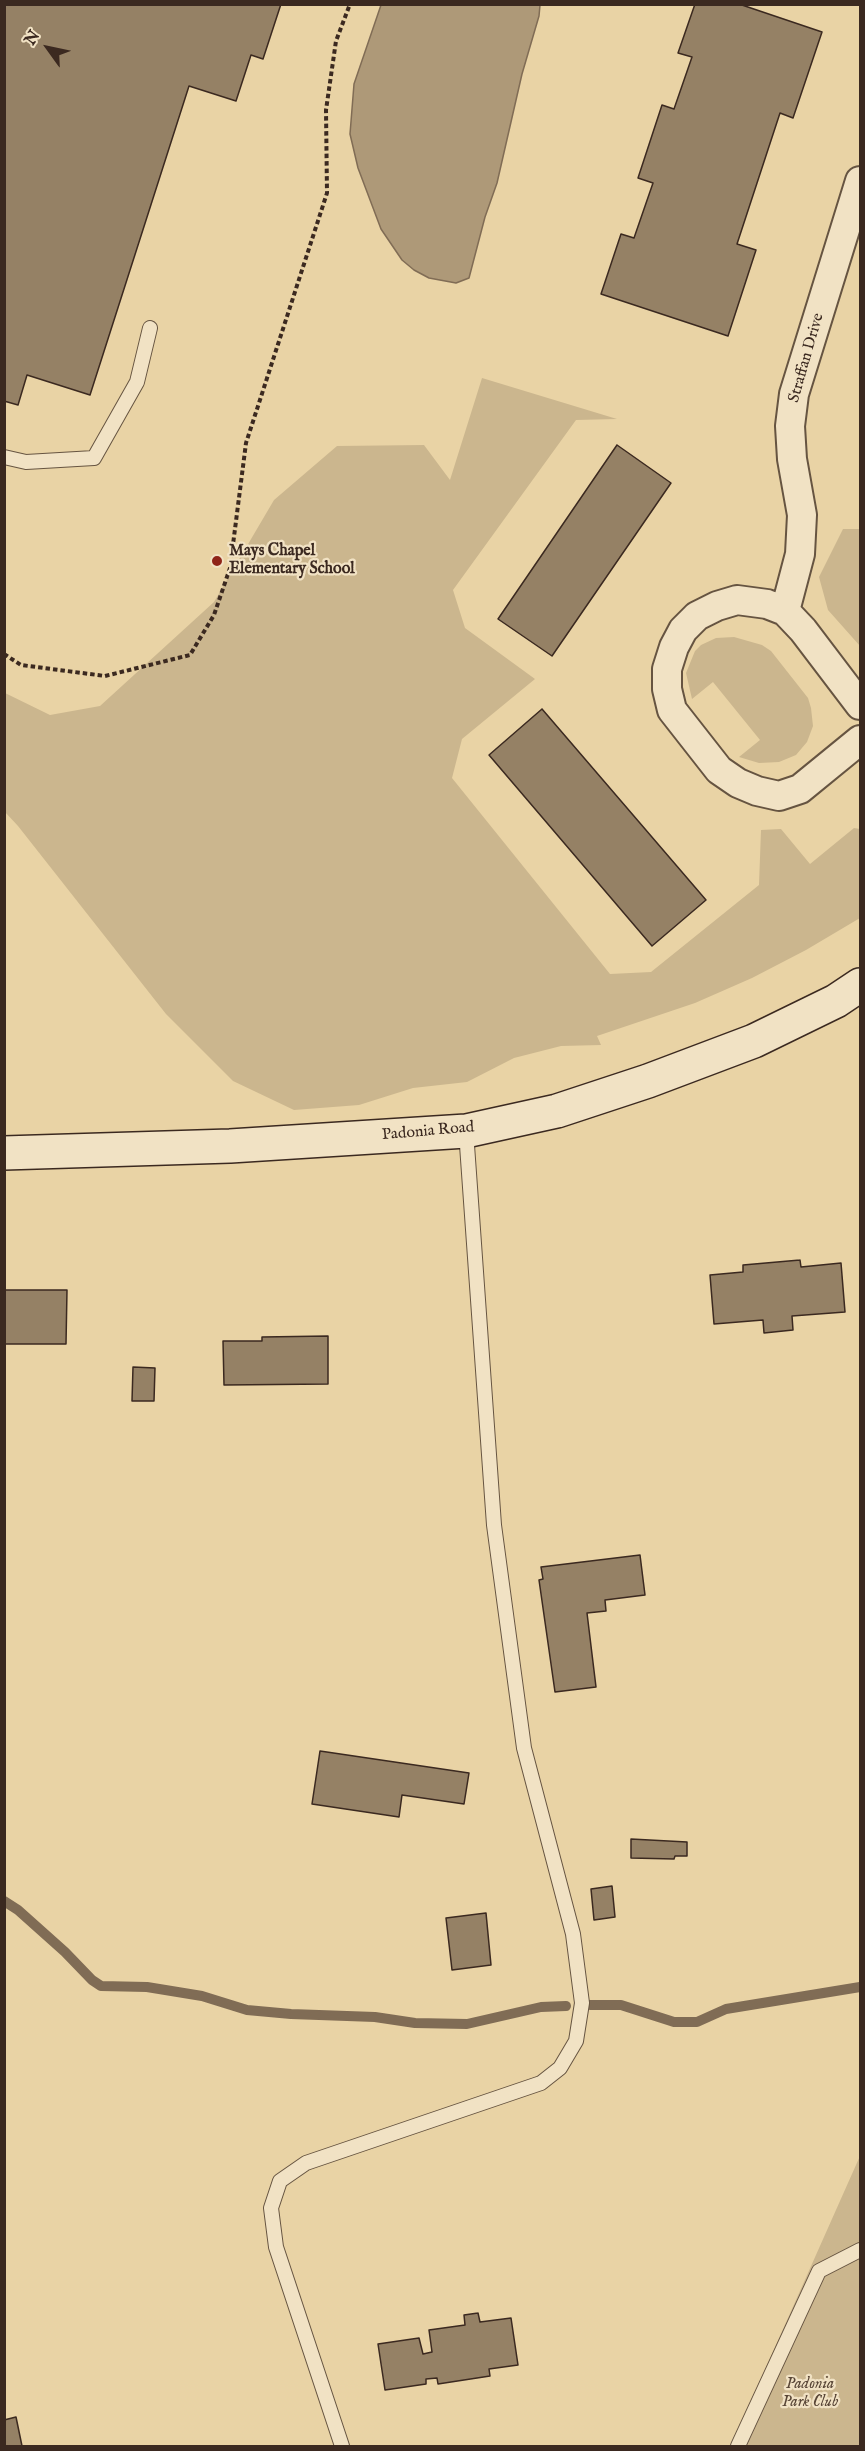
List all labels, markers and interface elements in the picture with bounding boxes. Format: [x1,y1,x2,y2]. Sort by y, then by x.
north arrow [18,18,78,78]
text: N [21,27,45,49]
street label: Straffan Drive [785,311,829,405]
place label: Mays Chapel Elementary School [229,542,355,580]
marker: Mays Chapel Elementary School [210,554,224,568]
street label: Padonia Road [381,1118,475,1146]
park label: Padonia Park Club [782,2375,838,2413]

